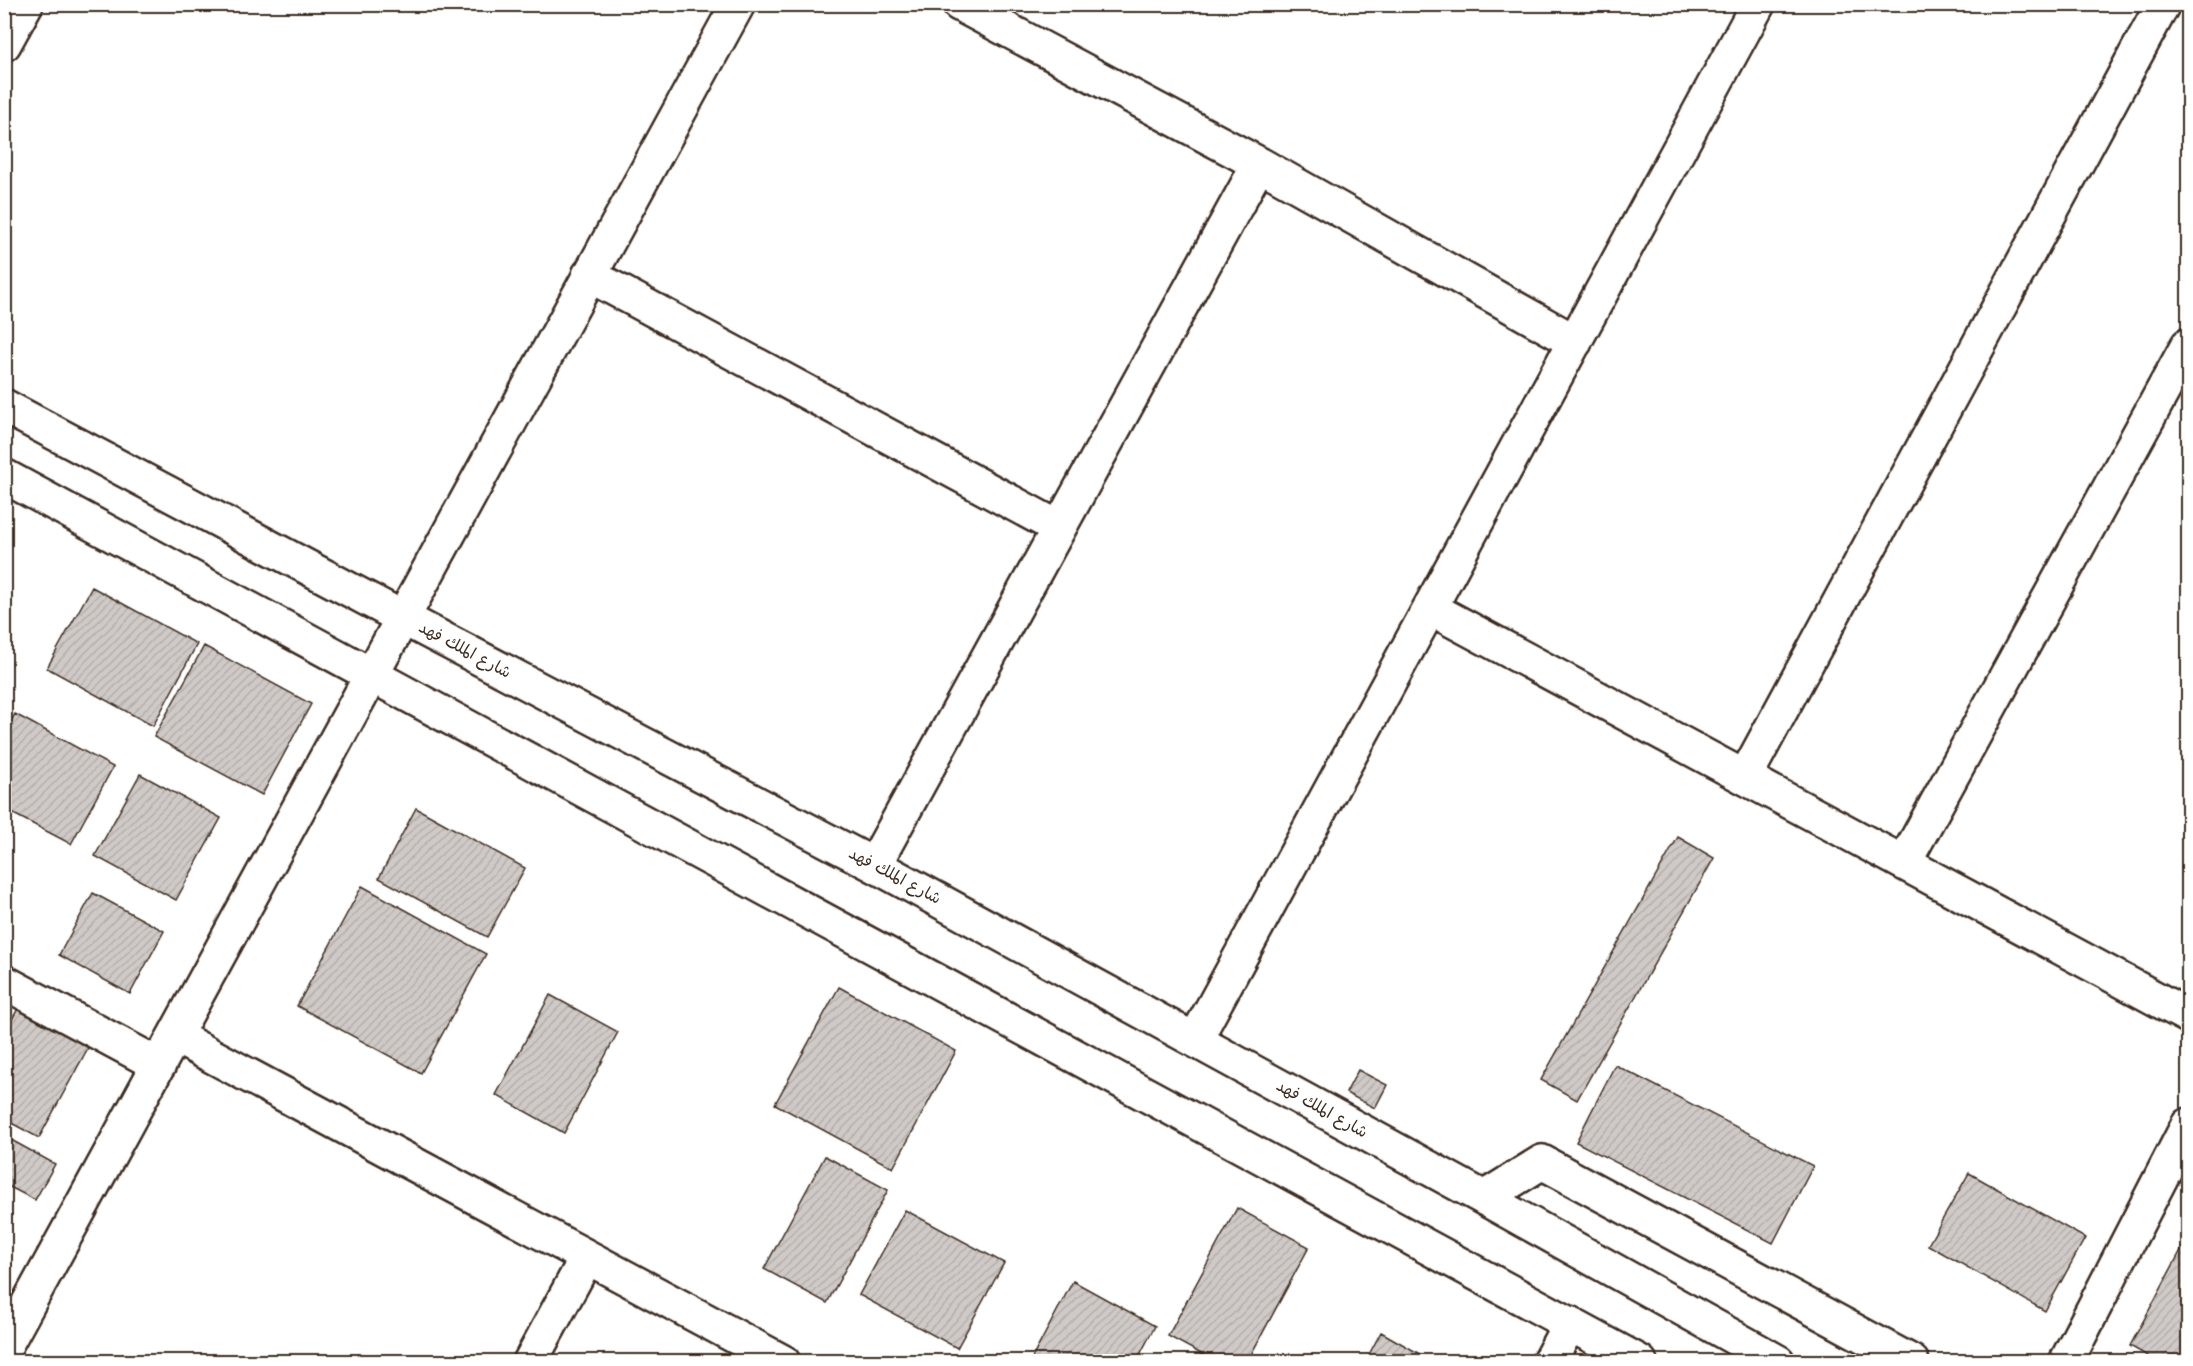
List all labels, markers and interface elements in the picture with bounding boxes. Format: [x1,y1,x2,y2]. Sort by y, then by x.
street label: شارع الملك فهد [415,618,514,684]
street label: شارع الملك فهد [845,844,944,910]
street label: شارع الملك فهد [1272,1077,1371,1143]

